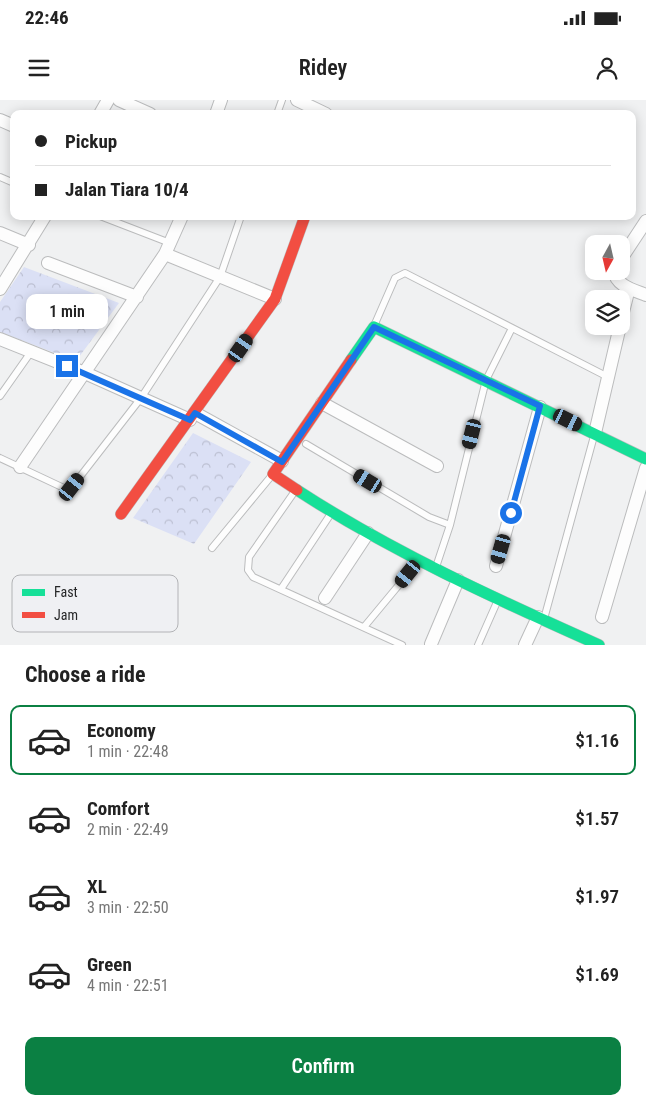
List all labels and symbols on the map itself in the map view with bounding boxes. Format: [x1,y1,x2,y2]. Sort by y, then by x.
north arrow [585,235,630,280]
callout: 1 min [26,294,108,328]
car [226,331,255,365]
route end [56,355,78,377]
car [551,407,584,433]
car [461,418,482,450]
car [351,467,384,495]
car [56,471,87,503]
route start [500,502,522,524]
car [489,533,512,565]
car [392,558,423,590]
legend [12,575,178,632]
text: Fast [54,584,78,600]
text: Jam [54,607,78,623]

